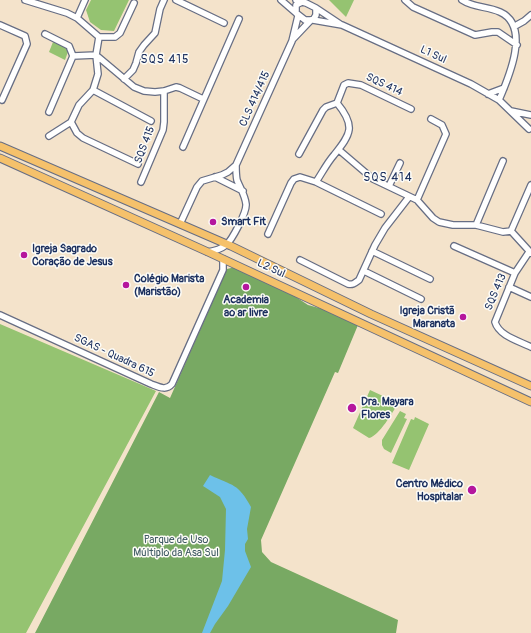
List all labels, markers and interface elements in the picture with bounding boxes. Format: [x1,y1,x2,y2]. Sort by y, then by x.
street label: L1 Sul [418,43,448,67]
district label: SQS 415 [140,53,190,67]
street label: CLS 414/415 [237,69,273,129]
street label: SQS 414 [364,71,404,99]
street label: SQS 415 [132,125,158,165]
district label: SQS 414 [363,171,413,185]
place label: Smart Fit [221,215,266,229]
marker: Smart Fit [208,217,218,227]
place label: Igreja Sagrado Coração de Jesus [32,242,113,268]
marker: Igreja Sagrado Coração de Jesus [19,250,29,260]
street label: L2 Sul [255,257,287,281]
place label: Colégio Marista (Maristão) [134,272,204,298]
street label: SQS 413 [482,272,510,312]
marker: Colégio Marista (Maristão) [121,280,131,290]
marker: Academia ao ar livre [241,282,251,292]
place label: Academia ao ar livre [223,293,269,319]
place label: Igreja Cristã Maranata [400,304,455,330]
marker: Igreja Cristã Maranata [458,312,468,322]
street label: SGAS - Quadra 615 [72,332,156,380]
place label: Dra. Mayara Flores [361,395,414,421]
marker: Dra. Mayara Flores [346,402,358,414]
place label: Centro Médico Hospitalar [396,477,463,503]
marker: Centro Médico Hospitalar [466,484,478,496]
park label: Parque de Uso Múltiplo da Asa Sul [133,533,219,559]

